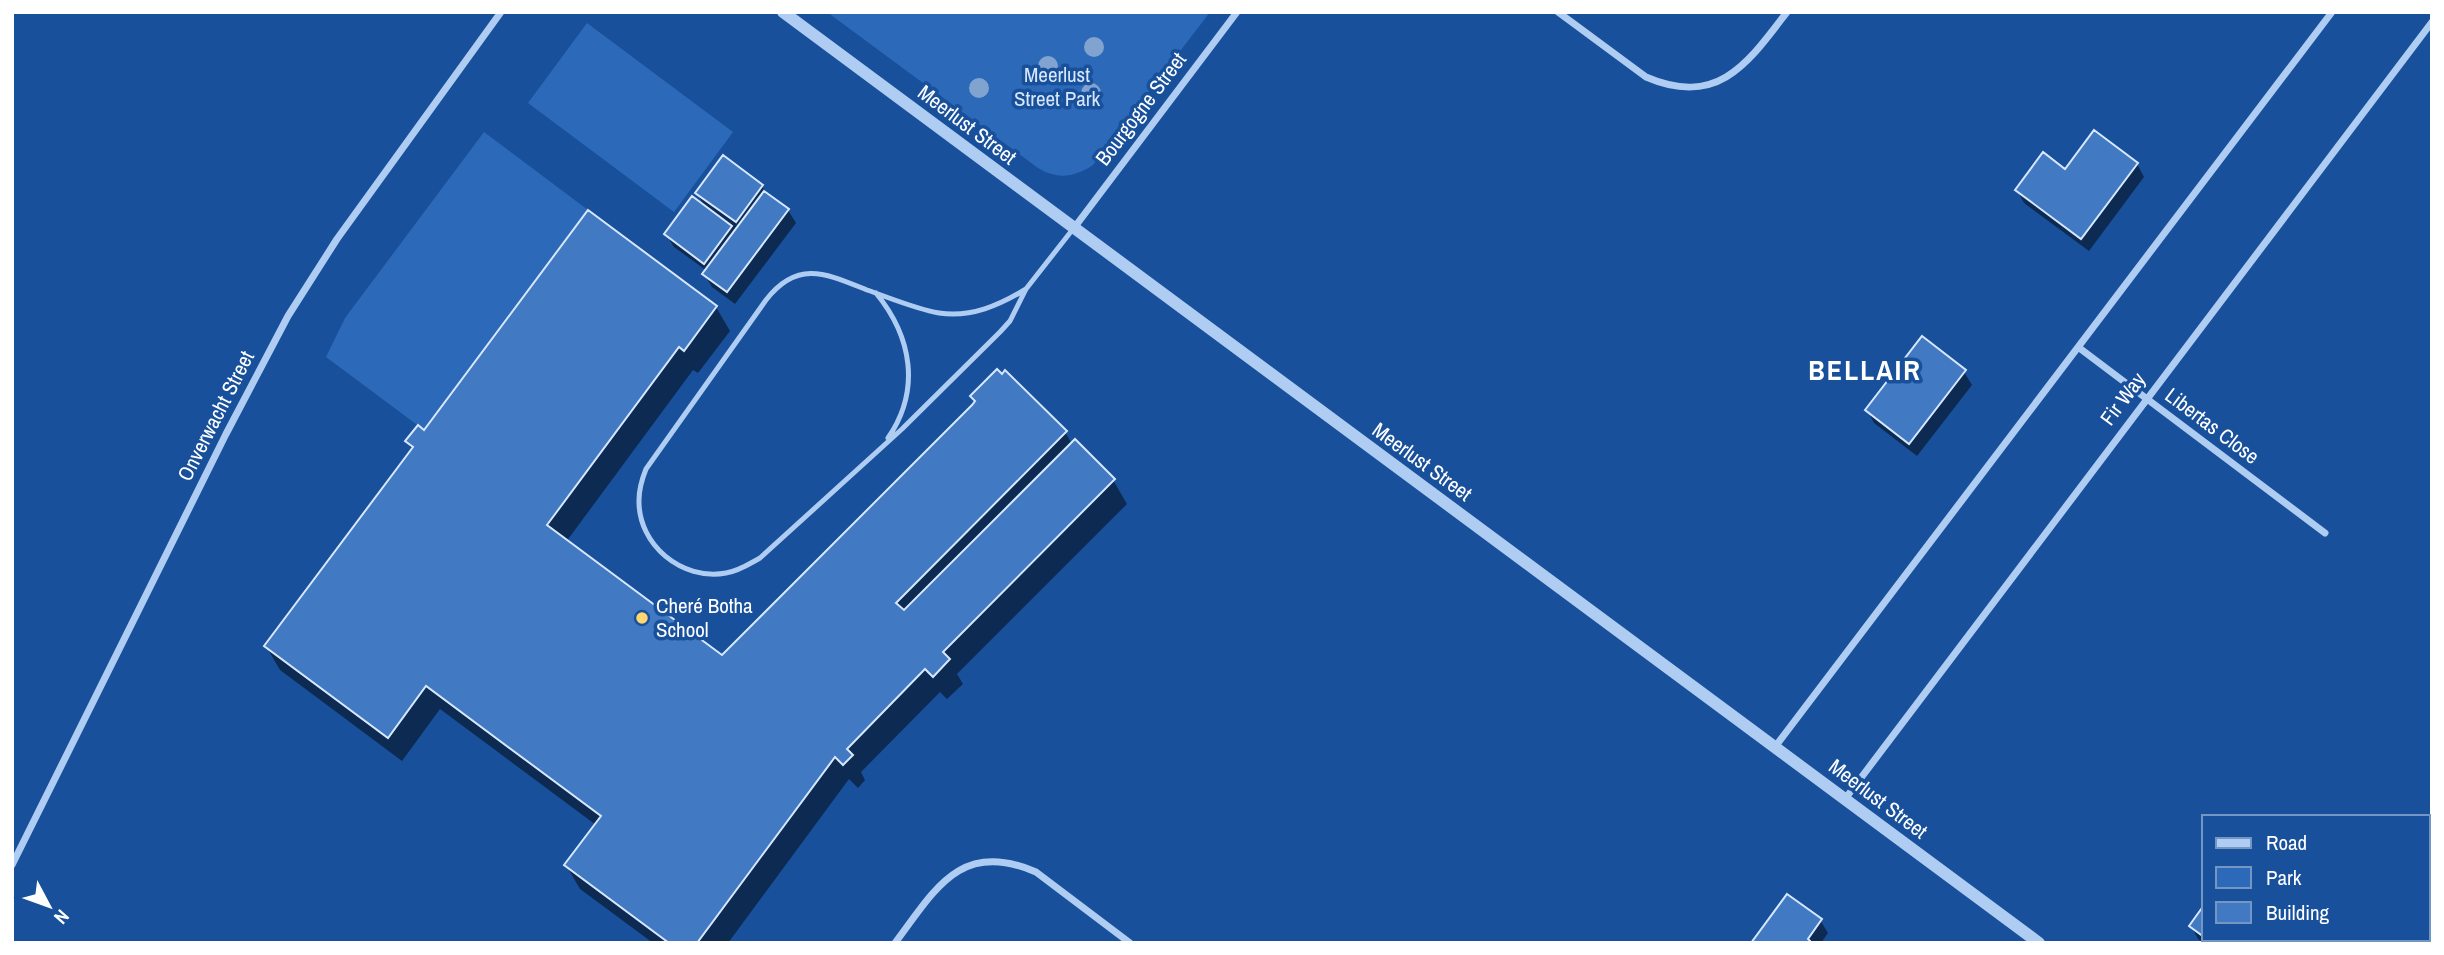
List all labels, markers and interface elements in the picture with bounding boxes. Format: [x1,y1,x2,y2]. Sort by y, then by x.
street label: Bourgogne Street [1088,46,1193,171]
park label: Meerlust Street Park [1014,60,1100,113]
street label: Meerlust Street [912,78,1023,171]
street label: Onverwacht Street [170,345,261,486]
district label: BELLAIR [1808,351,1922,389]
street label: Fir Way [2093,366,2152,431]
street label: Libertas Close [2159,381,2265,471]
street label: Meerlust Street [1367,416,1478,508]
place label: Cheré Botha School [656,591,753,644]
marker: Cheré Botha School [634,610,650,626]
street label: Meerlust Street [1823,752,1934,845]
legend [2202,815,2430,941]
text: Road [2266,828,2307,857]
text: Park [2266,863,2302,892]
north arrow [14,871,84,941]
text: Building [2266,898,2330,927]
text: N [48,904,75,930]

